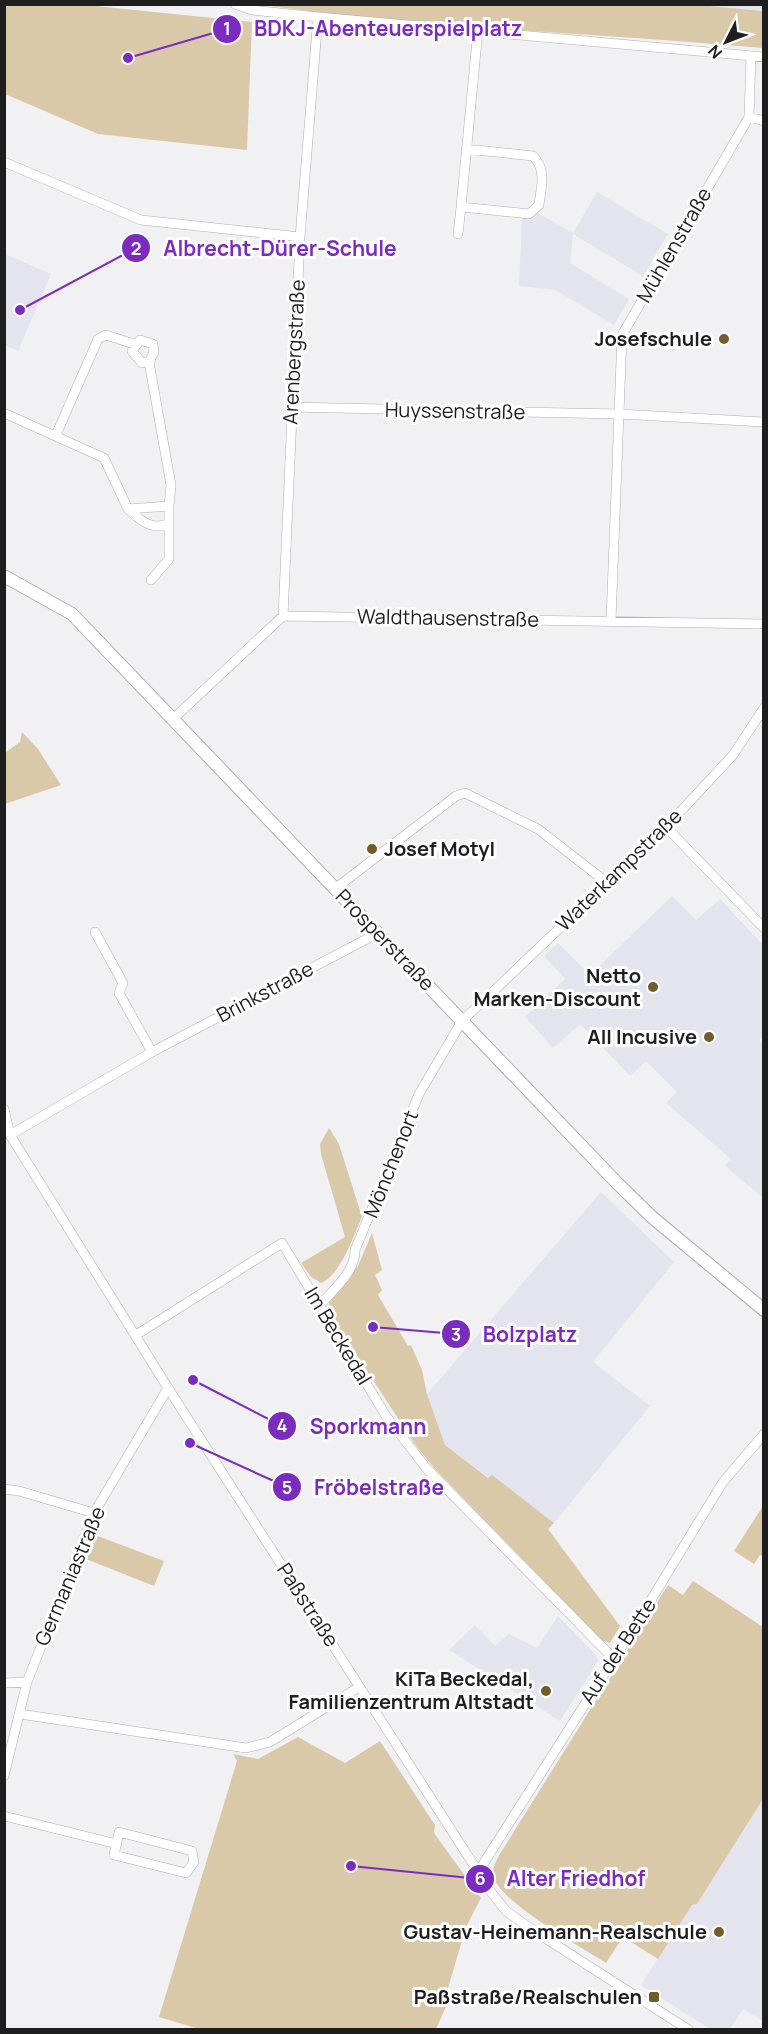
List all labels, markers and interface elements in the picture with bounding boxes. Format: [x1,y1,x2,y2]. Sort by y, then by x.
callout: BDKJ-Abenteuerspielplatz [212,10,534,49]
north arrow [696,12,756,72]
text: BDKJ-Abenteuerspielplatz [254,14,522,42]
text: 1 [223,16,231,40]
text: N [703,40,727,64]
street label: Mühlenstraße [630,182,717,307]
callout: Albrecht-Dürer-Schule [121,229,409,268]
text: Albrecht-Dürer-Schule [163,234,397,262]
text: 2 [131,236,141,260]
street label: Arenbergstraße [276,279,311,425]
place label: Josefschule [594,325,712,352]
marker: Josefschule [717,332,731,346]
street label: Huyssenstraße [385,396,525,425]
street label: Waldthausenstraße [357,602,539,633]
street label: Waterkampstraße [550,803,687,937]
place label: Josef Motyl [384,835,495,862]
marker: Josef Motyl [365,842,379,856]
street label: Prosperstraße [330,883,441,996]
street label: Brinkstraße [212,955,318,1028]
place label: Netto Marken-Discount [473,962,641,1012]
marker: Netto Marken-Discount [646,980,660,994]
place label: All Incusive [587,1023,697,1050]
marker: All Incusive [702,1030,716,1044]
street label: Mönchenort [357,1106,424,1222]
street label: Im Beckedal [299,1282,378,1390]
callout: Bolzplatz [441,1315,590,1354]
text: Bolzplatz [483,1320,577,1348]
text: 3 [451,1322,461,1346]
callout: Sporkmann [267,1407,438,1446]
text: Sporkmann [310,1412,426,1440]
text: 4 [277,1413,288,1437]
callout: Fröbelstraße [272,1468,456,1507]
text: Fröbelstraße [314,1473,444,1501]
text: 5 [282,1475,292,1499]
street label: Germaniastraße [28,1502,111,1650]
street label: Paßstraße [271,1558,346,1652]
street label: Auf der Bette [573,1593,662,1709]
place label: KiTa Beckedal, Familienzentrum Altstadt [288,1665,534,1715]
marker: KiTa Beckedal, Familienzentrum Altstadt [539,1684,553,1698]
callout: Alter Friedhof [465,1859,658,1898]
text: Alter Friedhof [507,1864,645,1892]
text: 6 [474,1866,486,1890]
place label: Gustav-Heinemann-Realschule [404,1918,707,1945]
marker: Gustav-Heinemann-Realschule [712,1925,726,1939]
place label: Paßstraße/Realschulen [414,1983,642,2010]
marker: Paßstraße/Realschulen [647,1990,661,2004]

